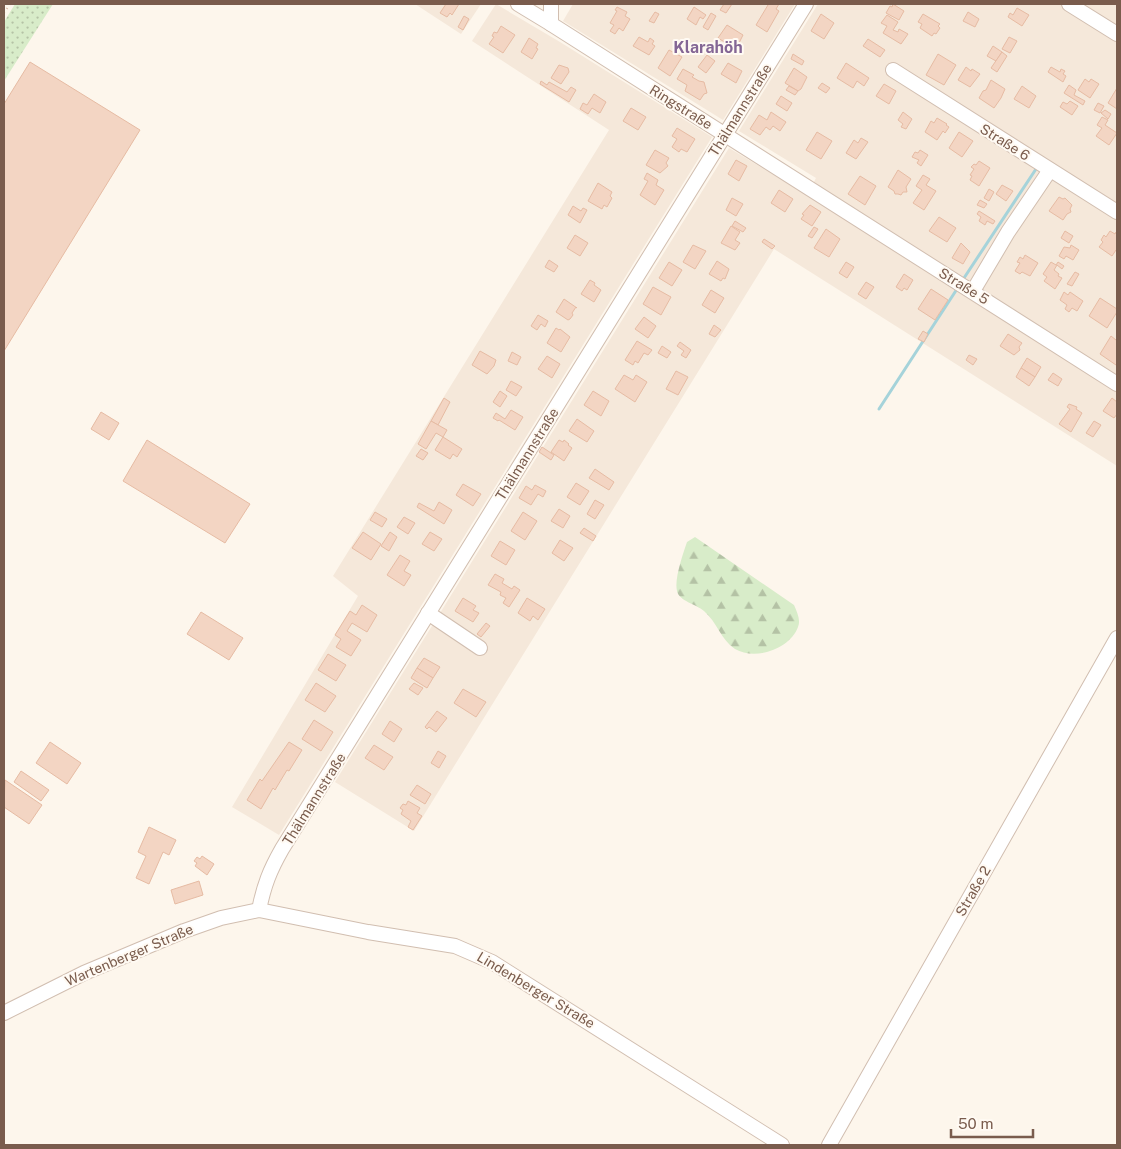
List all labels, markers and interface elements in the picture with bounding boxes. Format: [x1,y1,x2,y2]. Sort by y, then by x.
district label: Klarahöh [673,38,743,57]
street label: Thälmannstraße [705,61,775,159]
street label: Ringstraße [647,81,715,133]
street label: Straße 6 [977,120,1033,164]
street label: Straße 5 [936,264,992,308]
street label: Thälmannstraße [492,405,562,503]
street label: Thälmannstraße [279,750,349,848]
street label: Straße 2 [952,863,994,919]
street label: Wartenberger Straße [63,921,195,989]
street label: Lindenberger Straße [474,948,598,1032]
scale bar [951,1106,1034,1138]
text: 50 m [958,1115,993,1132]

